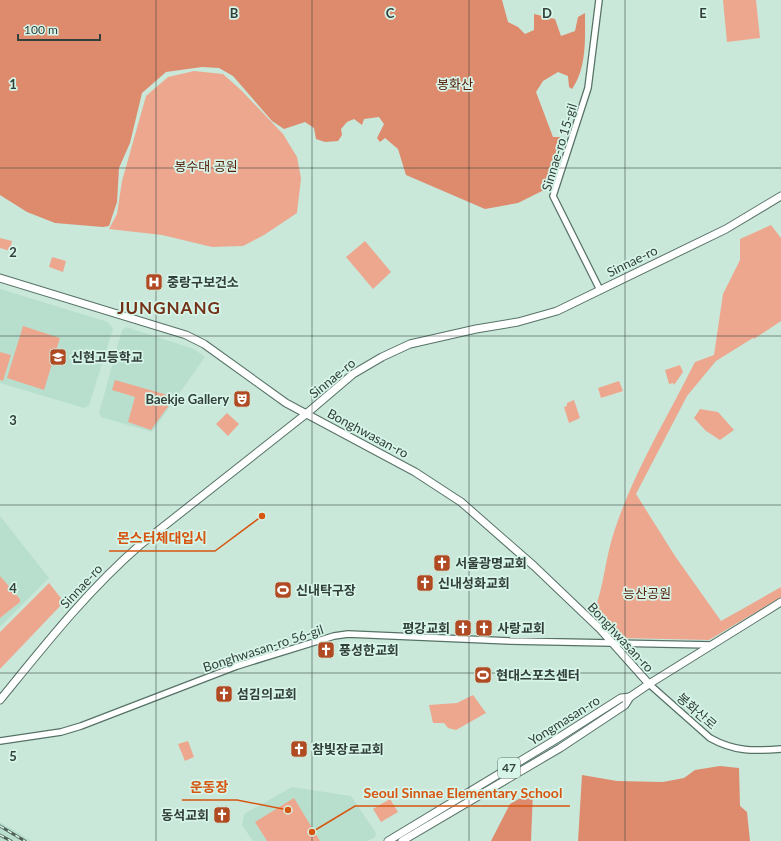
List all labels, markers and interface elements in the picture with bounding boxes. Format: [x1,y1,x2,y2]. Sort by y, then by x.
text: B [230,5,239,21]
text: C [386,5,395,21]
text: D [542,5,552,21]
text: E [699,5,707,21]
scale bar [18,16,100,42]
text: 100 m [24,22,58,37]
text: 1 [9,76,17,92]
park label: 봉화산 [437,76,473,92]
street label: Sinnae-ro 15-gil [538,101,580,193]
park label: 봉수대 공원 [174,158,238,174]
street label: Sinnae-ro [604,242,660,280]
text: 2 [9,244,17,260]
hospital icon: 중랑구보건소 [144,272,164,292]
place label: 중랑구보건소 [167,274,239,290]
district label: JUNGNANG [117,297,221,318]
school or university icon: 신현고등학교 [48,347,68,367]
place label: 신현고등학교 [71,349,143,365]
street label: Sinnae-ro [306,355,358,401]
theatre icon: Baekje Gallery [232,389,252,409]
place label: Baekje Gallery [146,391,229,407]
street label: Bonghwasan-ro [325,405,411,461]
text: 3 [9,412,17,428]
callout: 몬스터체대입시 [109,525,215,551]
text: 몬스터체대입시 [117,529,207,546]
church icon: 서울광명교회 [432,553,452,573]
place label: 서울광명교회 [455,555,527,571]
street label: Sinnae-ro [57,561,105,611]
church icon: 신내성화교회 [415,573,435,593]
place label: 신내성화교회 [438,575,510,591]
text: 4 [9,580,17,596]
sports icon: 신내탁구장 [273,580,293,600]
place label: 신내탁구장 [296,582,356,598]
park label: 능산공원 [623,585,671,601]
street label: Bonghwasan-ro [585,599,657,675]
church icon: 평강교회 [453,618,473,638]
church icon: 사랑교회 [474,618,494,638]
place label: 평강교회 [402,620,450,636]
place label: 사랑교회 [497,620,545,636]
street label: Bonghwasan-ro 56-gil [201,621,325,675]
church icon: 풍성한교회 [316,640,336,660]
place label: 풍성한교회 [339,642,399,658]
sports icon: 현대스포츠센터 [473,665,493,685]
place label: 현대스포츠센터 [496,667,580,683]
church icon: 섬김의교회 [214,684,234,704]
place label: 섬김의교회 [237,686,297,702]
street label: 봉화산로 [674,689,720,733]
street label: Yongmasan-ro [525,692,603,748]
church icon: 참빛장로교회 [289,739,309,759]
place label: 참빛장로교회 [312,741,384,757]
text: 5 [9,748,17,764]
road number: 47 [498,758,520,778]
callout: 운동장 [182,774,237,800]
text: 운동장 [190,778,228,795]
callout: Seoul Sinnae Elementary School [355,780,570,806]
text: Seoul Sinnae Elementary School [364,784,562,801]
church icon: 동석교회 [212,805,232,825]
place label: 동석교회 [161,807,209,823]

